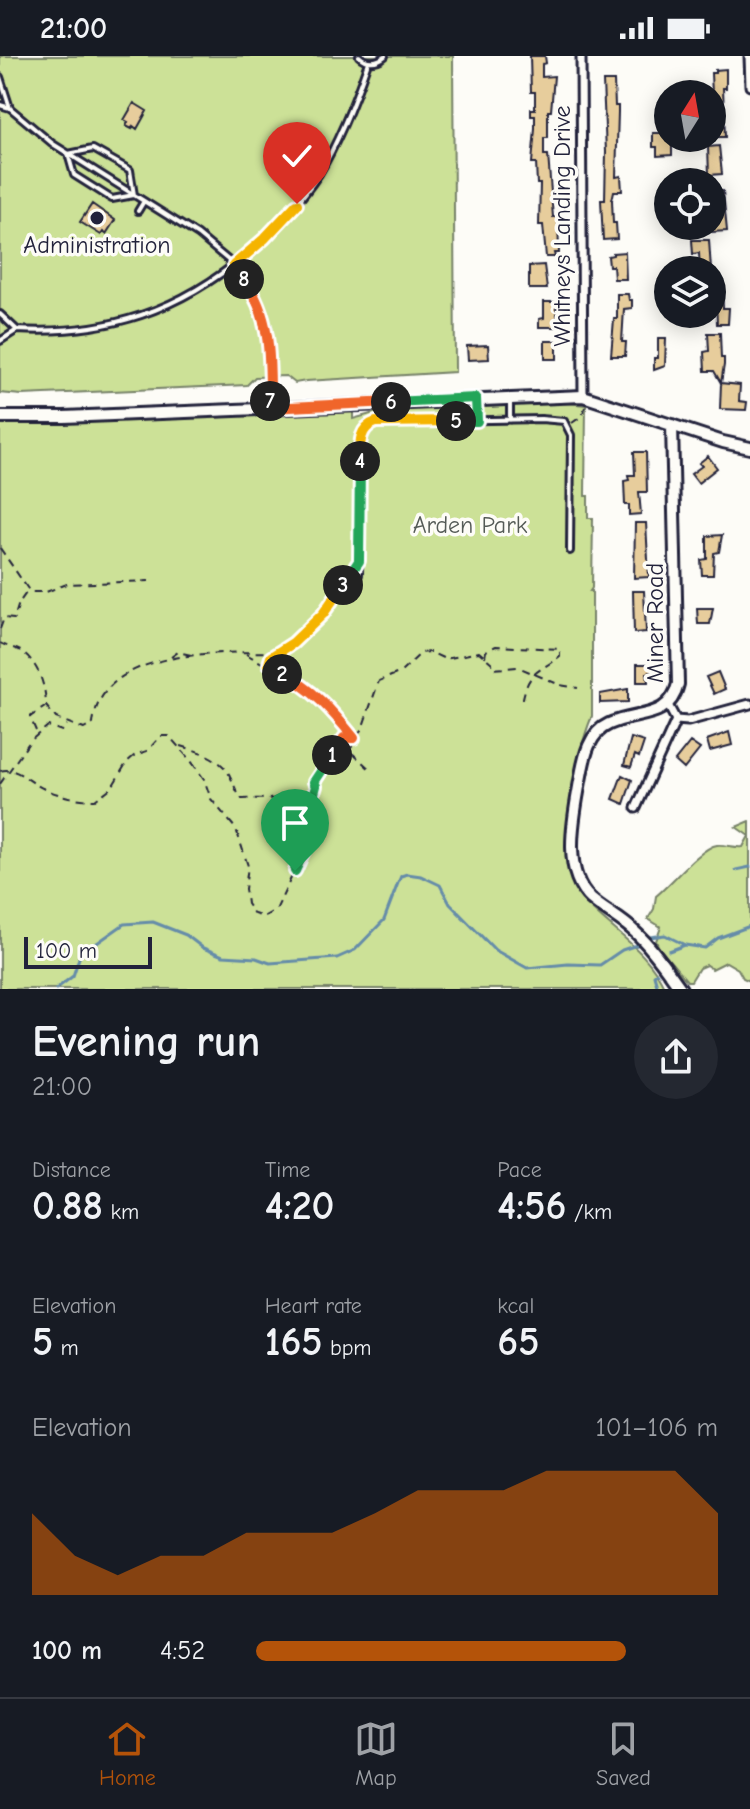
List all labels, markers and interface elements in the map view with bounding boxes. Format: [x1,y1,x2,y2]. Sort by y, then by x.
text: 21:00 [40,11,107,46]
north arrow [654,80,726,152]
map controls [654,80,726,328]
street label: Whitneys Landing Drive [548,105,576,347]
pin [263,122,331,204]
icon: check [275,134,319,178]
button: locate [654,168,726,240]
marker: Administration [88,209,106,227]
place label: Administration [23,231,171,259]
button: layers [654,256,726,328]
pin: 8 [224,259,264,299]
text: 8 [238,266,250,292]
pin: 7 [250,381,290,421]
pin: 6 [371,382,411,422]
text: 7 [265,388,275,414]
text: 6 [385,389,397,415]
pin: 5 [436,401,476,441]
text: 5 [450,408,462,434]
pin: 4 [340,441,380,481]
text: 4 [355,448,365,474]
park label: Arden Park [413,511,528,539]
street label: Miner Road [641,563,669,683]
pin: 3 [323,565,363,605]
text: 3 [338,572,348,598]
pin: 2 [262,654,302,694]
text: 2 [277,661,287,687]
pin: 1 [312,735,352,775]
text: 1 [328,742,336,768]
pin [261,789,329,871]
icon: arrive [273,801,317,845]
scale bar [24,933,152,969]
text: 100 m [36,938,97,964]
button: share [634,1015,718,1099]
text: Evening run [32,1016,260,1067]
text: 21:00 [32,1072,92,1102]
text: Distance [32,1157,111,1183]
text: Time [265,1157,310,1183]
text: Pace [497,1157,542,1183]
text: 0.88 [32,1183,103,1229]
text: 4:20 [265,1183,335,1229]
text: 4:56 [497,1183,567,1229]
text: km [103,1199,139,1225]
text: /km [567,1199,612,1225]
text: Elevation [32,1293,116,1319]
text: Heart rate [265,1293,362,1319]
text: kcal [497,1293,534,1319]
text: 5 [32,1319,53,1365]
text: 165 [265,1319,323,1365]
text: 65 [497,1319,540,1365]
text: m [53,1335,79,1361]
text: bpm [323,1335,372,1361]
text: Elevation [32,1413,132,1443]
text: 101–106 m [596,1413,718,1443]
text: 100 m [32,1636,102,1666]
text: 4:52 [160,1636,205,1666]
tab: Home [99,1717,156,1791]
tab: Map [354,1717,398,1791]
tab: Saved [596,1717,651,1791]

